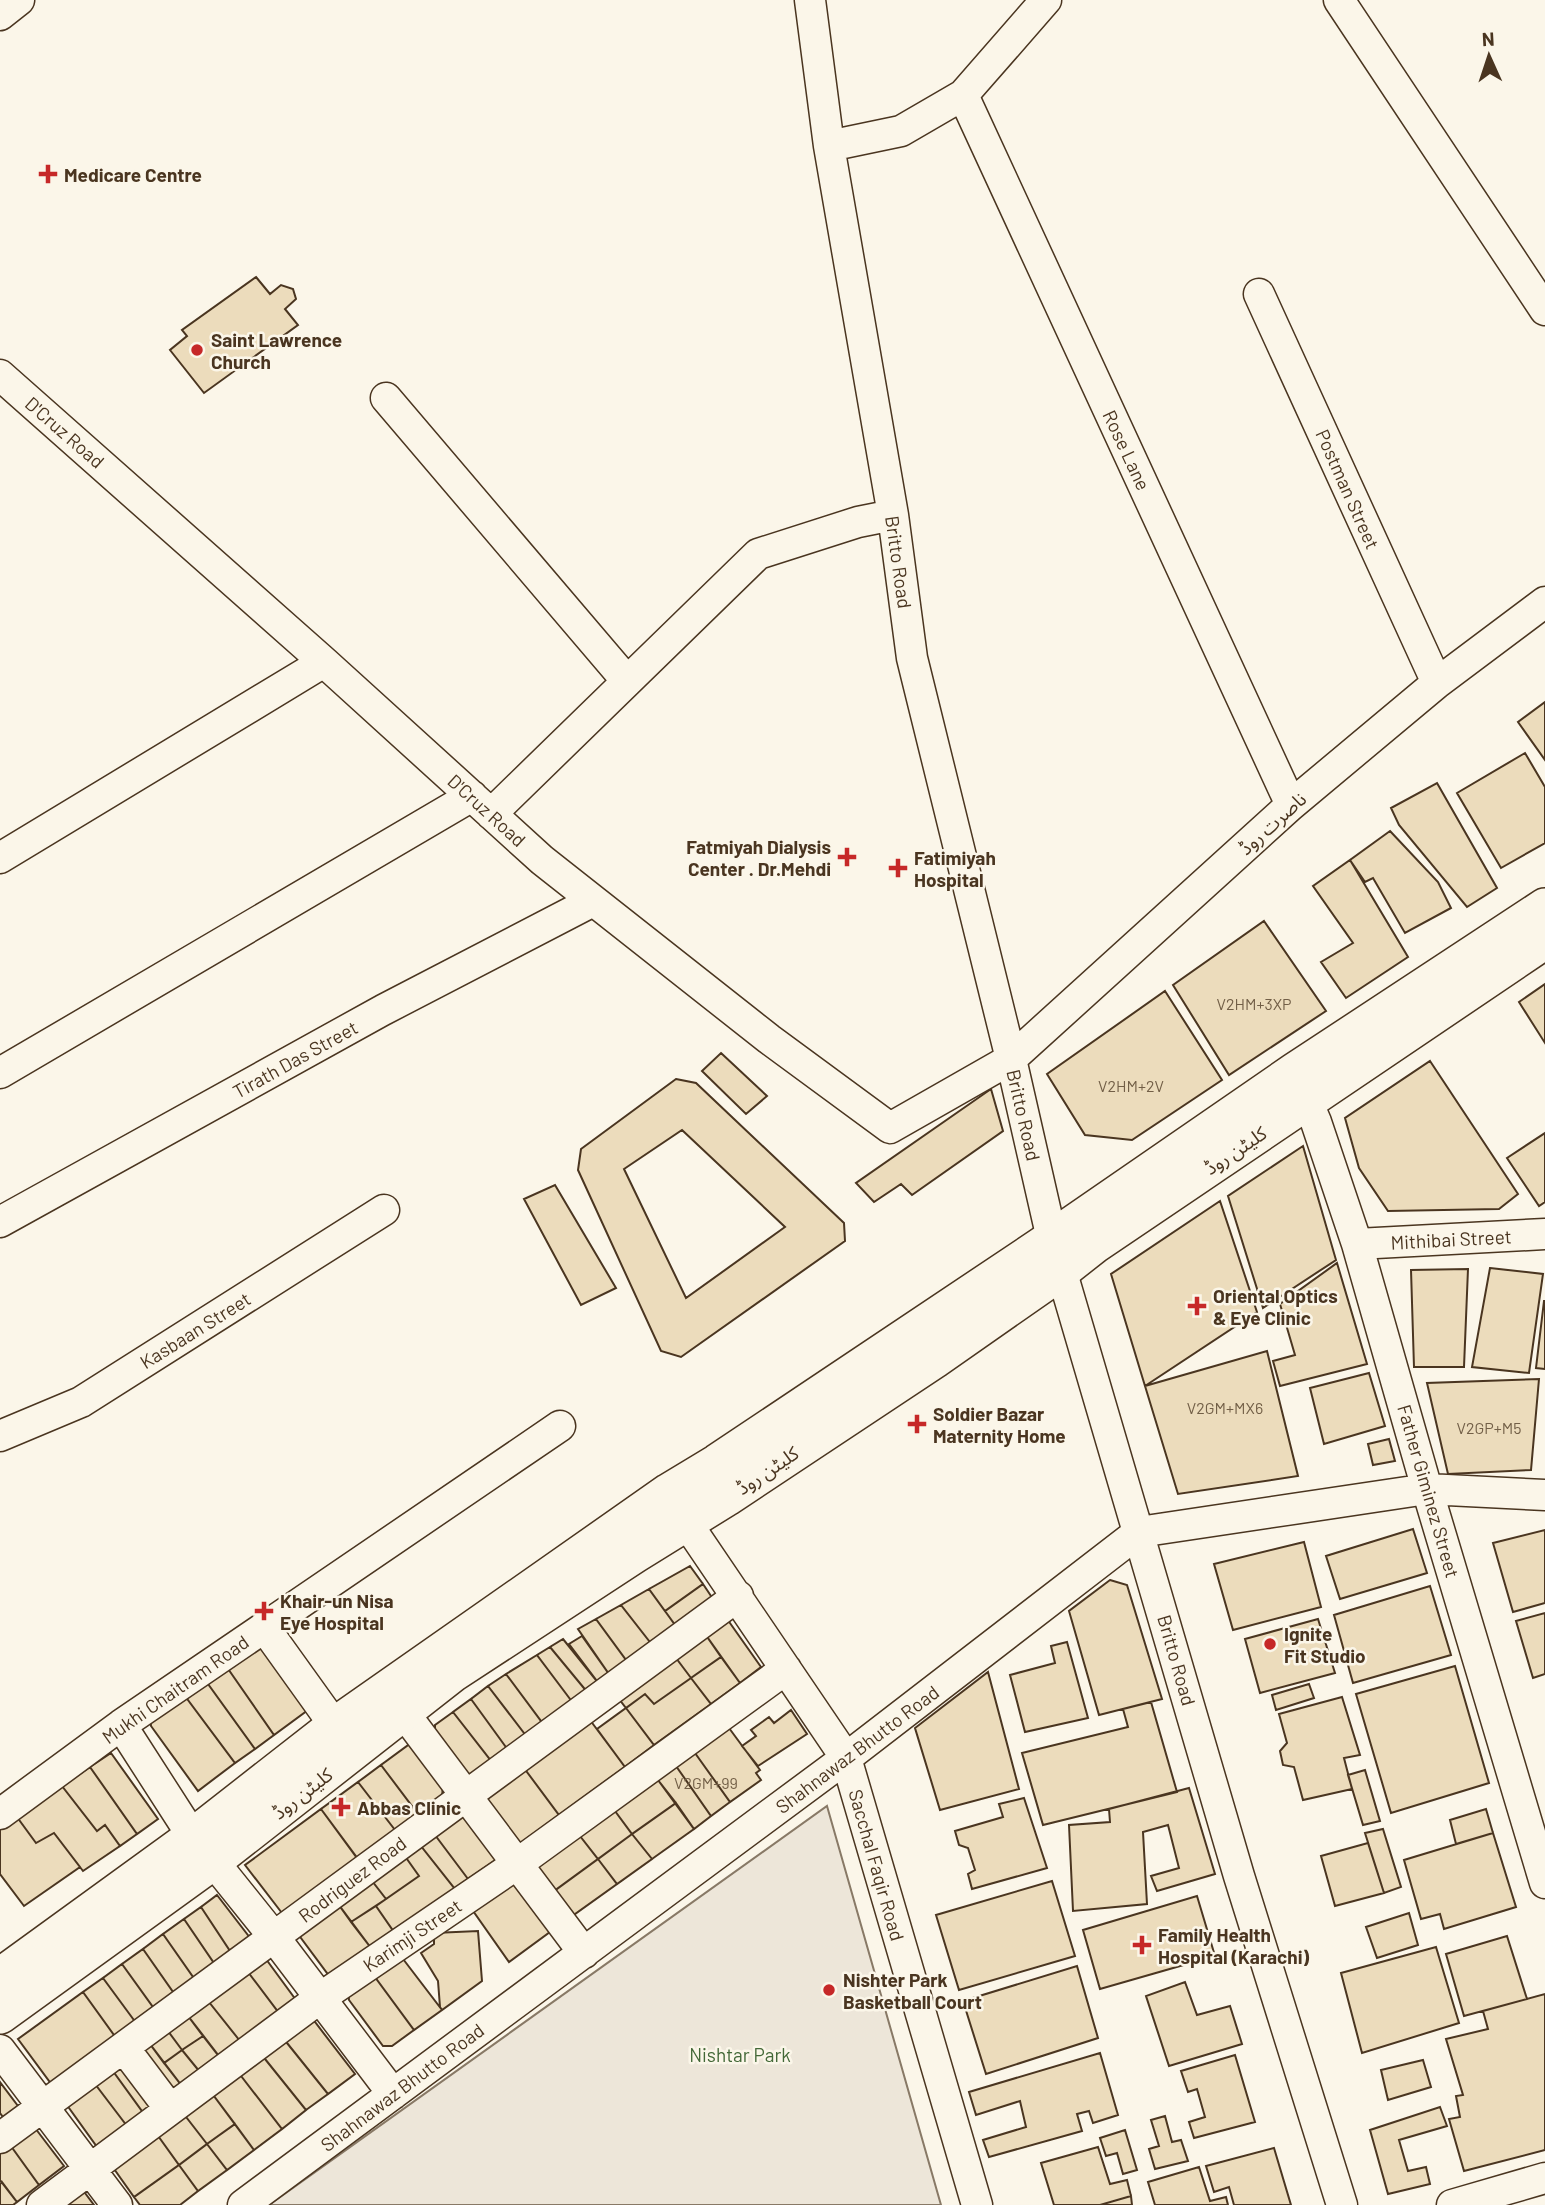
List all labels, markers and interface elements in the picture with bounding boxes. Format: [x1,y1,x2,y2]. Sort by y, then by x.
north arrow [1454,21,1524,91]
text: N [1481,27,1495,50]
place label: Medicare Centre [64,163,202,186]
marker: Medicare Centre [38,164,58,184]
place label: Saint Lawrence Church [211,328,342,373]
marker: Saint Lawrence Church [189,342,205,358]
street label: D'Cruz Road [21,391,109,473]
street label: Rose Lane [1098,406,1156,494]
street label: Postman Street [1311,426,1385,552]
street label: Britto Road [881,514,917,610]
street label: D'Cruz Road [443,769,531,851]
street label: ناصرت روڈ [1234,787,1311,860]
place label: Fatmiyah Dialysis Center . Dr.Mehdi [686,835,831,880]
place label: Fatimiyah Hospital [914,846,996,891]
marker: Fatmiyah Dialysis Center . Dr.Mehdi [837,847,857,867]
marker: Fatimiyah Hospital [888,858,908,878]
house number: V2HM+3XP [1217,994,1291,1013]
street label: Tirath Das Street [229,1015,361,1103]
street label: Britto Road [1002,1067,1046,1163]
house number: V2HM+2V [1098,1076,1164,1095]
street label: کلیٹن روڈ [1200,1120,1272,1180]
street label: Mithibai Street [1390,1224,1512,1254]
place label: Oriental Optics & Eye Clinic [1213,1284,1338,1329]
street label: Kasbaan Street [135,1287,255,1373]
marker: Oriental Optics & Eye Clinic [1187,1296,1207,1316]
house number: V2GM+MX6 [1187,1398,1263,1417]
place label: Soldier Bazar Maternity Home [933,1402,1066,1447]
street label: Father Giminez Street [1393,1402,1465,1580]
marker: Soldier Bazar Maternity Home [907,1414,927,1434]
house number: V2GP+M5 [1457,1418,1521,1437]
street label: کلیٹن روڈ [732,1440,804,1500]
place label: Khair-un Nisa Eye Hospital [280,1589,394,1634]
marker: Khair-un Nisa Eye Hospital [254,1601,274,1621]
street label: Britto Road [1153,1612,1201,1708]
place label: Ignite Fit Studio [1284,1622,1366,1667]
street label: Mukhi Chaitram Road [97,1630,253,1748]
marker: Ignite Fit Studio [1262,1636,1278,1652]
street label: Shahnawaz Bhutto Road [771,1680,943,1818]
street label: کلیٹن روڈ [267,1762,338,1824]
house number: V2GM+99 [674,1773,738,1792]
street label: Sacchal Faqir Road [844,1787,910,1943]
place label: Abbas Clinic [357,1796,461,1819]
marker: Abbas Clinic [331,1797,351,1817]
street label: Rodriguez Road [294,1831,410,1927]
street label: Karimji Street [358,1894,466,1976]
place label: Family Health Hospital (Karachi) [1158,1923,1310,1968]
marker: Family Health Hospital (Karachi) [1132,1935,1152,1955]
place label: Nishter Park Basketball Court [843,1968,982,2013]
marker: Nishter Park Basketball Court [821,1982,837,1998]
street label: Shahnawaz Bhutto Road [316,2018,488,2156]
park label: Nishtar Park [689,2043,791,2066]

